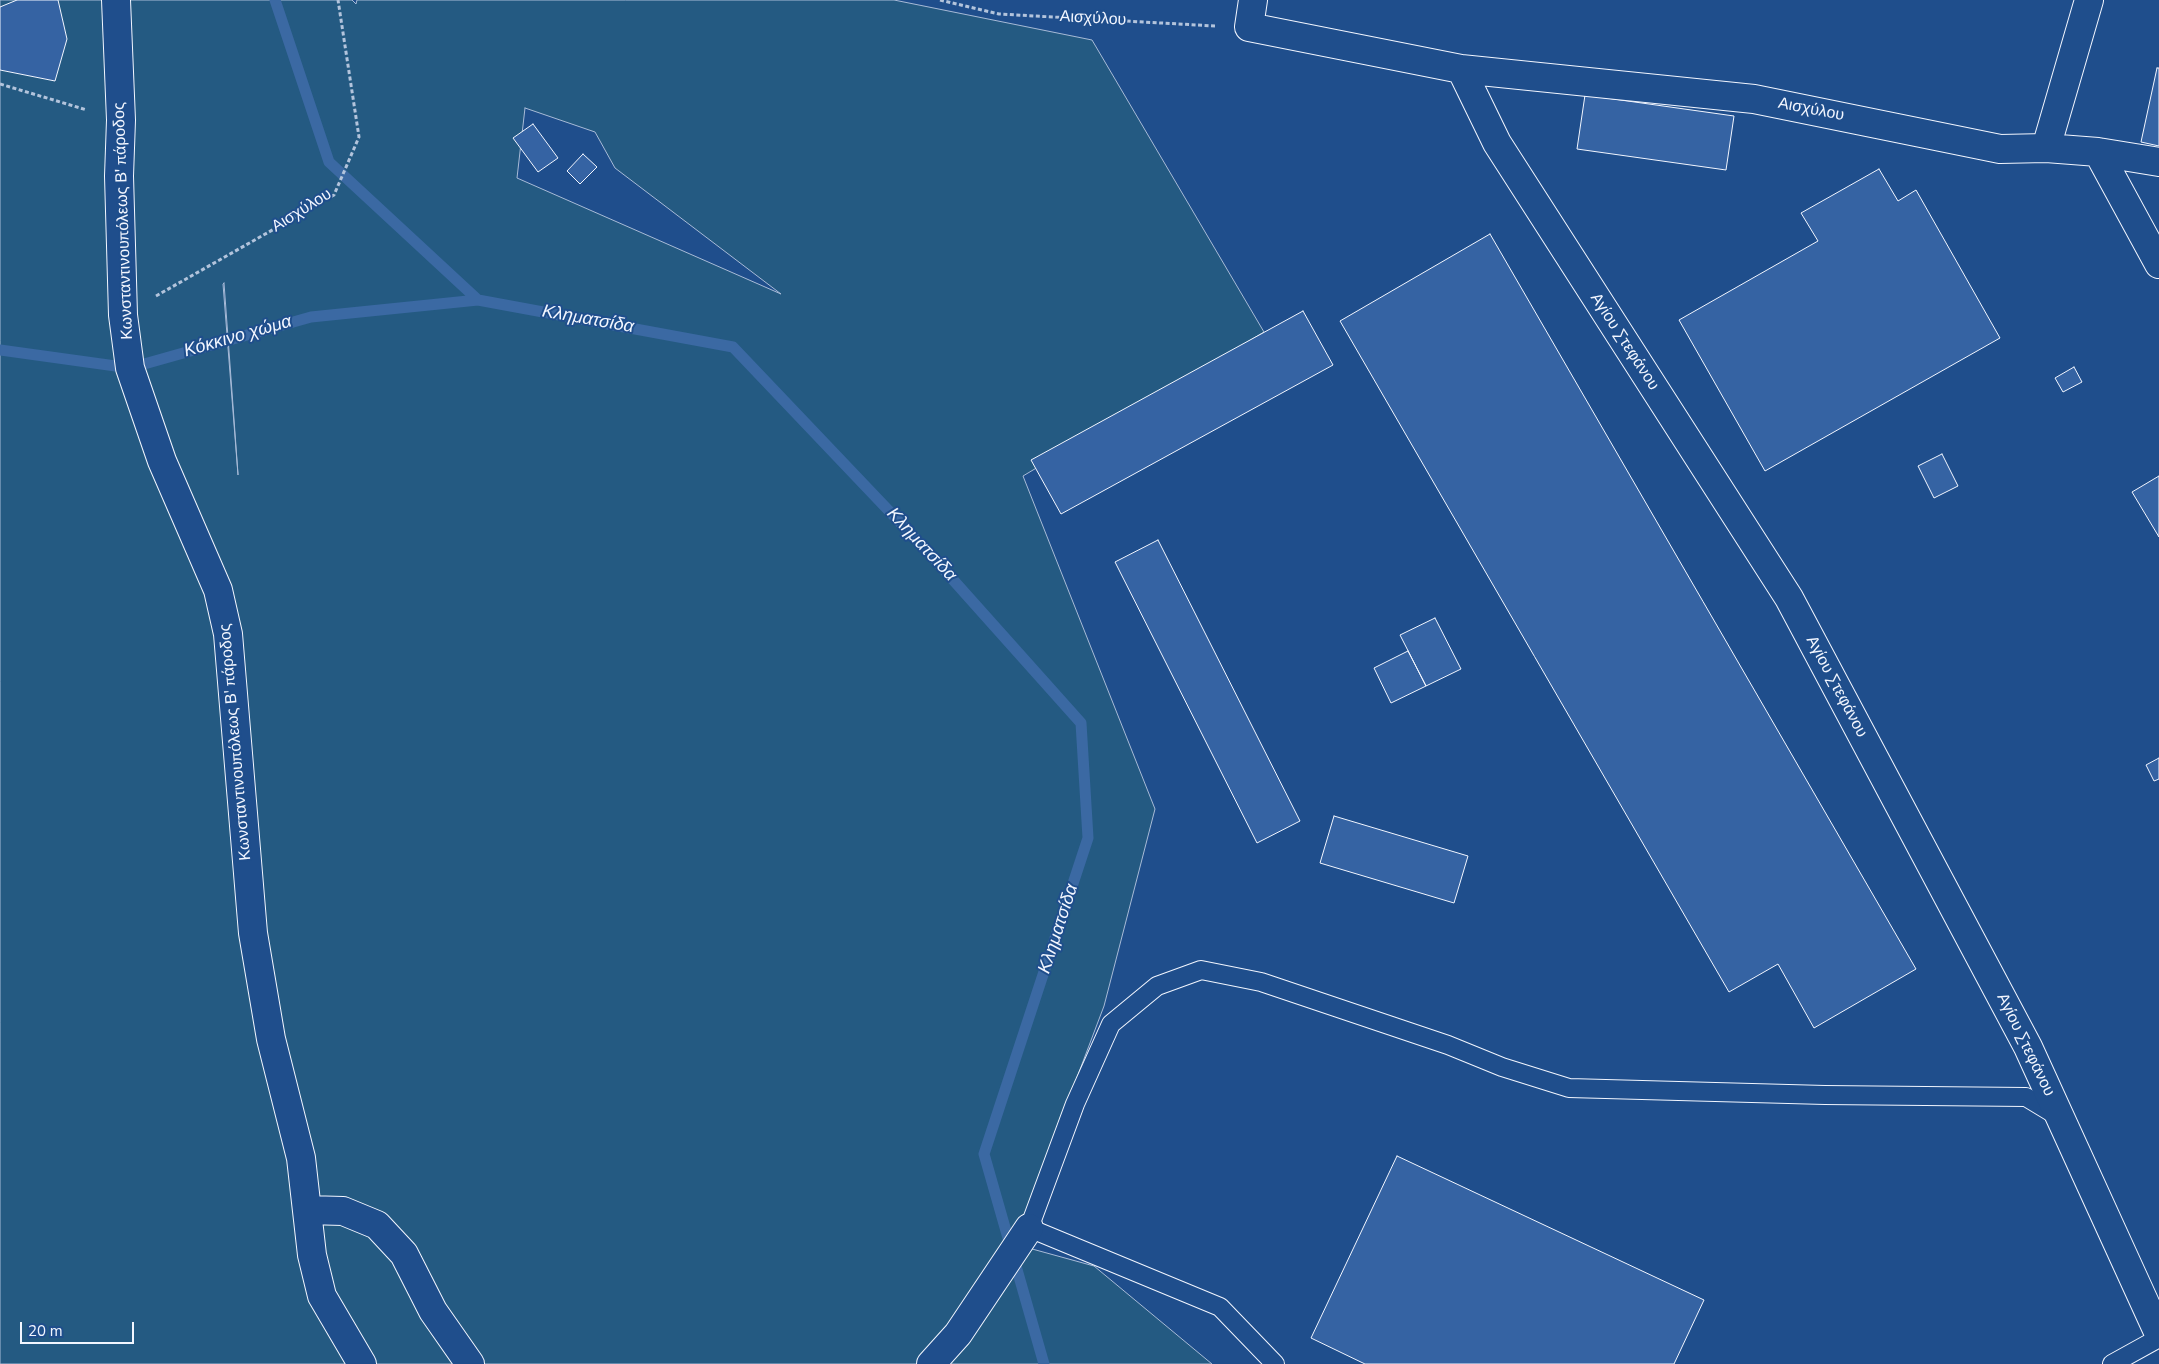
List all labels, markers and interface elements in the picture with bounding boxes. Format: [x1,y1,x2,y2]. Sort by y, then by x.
street label: Αισχύλου [1059,8,1127,30]
street label: Αισχύλου [1776,94,1846,126]
street label: Κωνσταντινουπόλεως Β' πάροδος [110,102,138,340]
street label: Αισχύλου [269,185,335,237]
street label: Αγίου Στεφάνου [1585,290,1663,394]
water label: Κληματσίδα [540,301,636,339]
water label: Κόκκινο χώμα [182,311,294,363]
water label: Κληματσίδα [881,504,961,586]
street label: Κωνσταντινουπόλεως Β' πάροδος [216,623,256,861]
street label: Αγίου Στεφάνου [1801,633,1871,741]
water label: Κληματσίδα [1034,882,1084,976]
street label: Αγίου Στεφάνου [1992,990,2058,1100]
scale bar [22,1312,136,1344]
text: 20 m [28,1321,63,1341]

